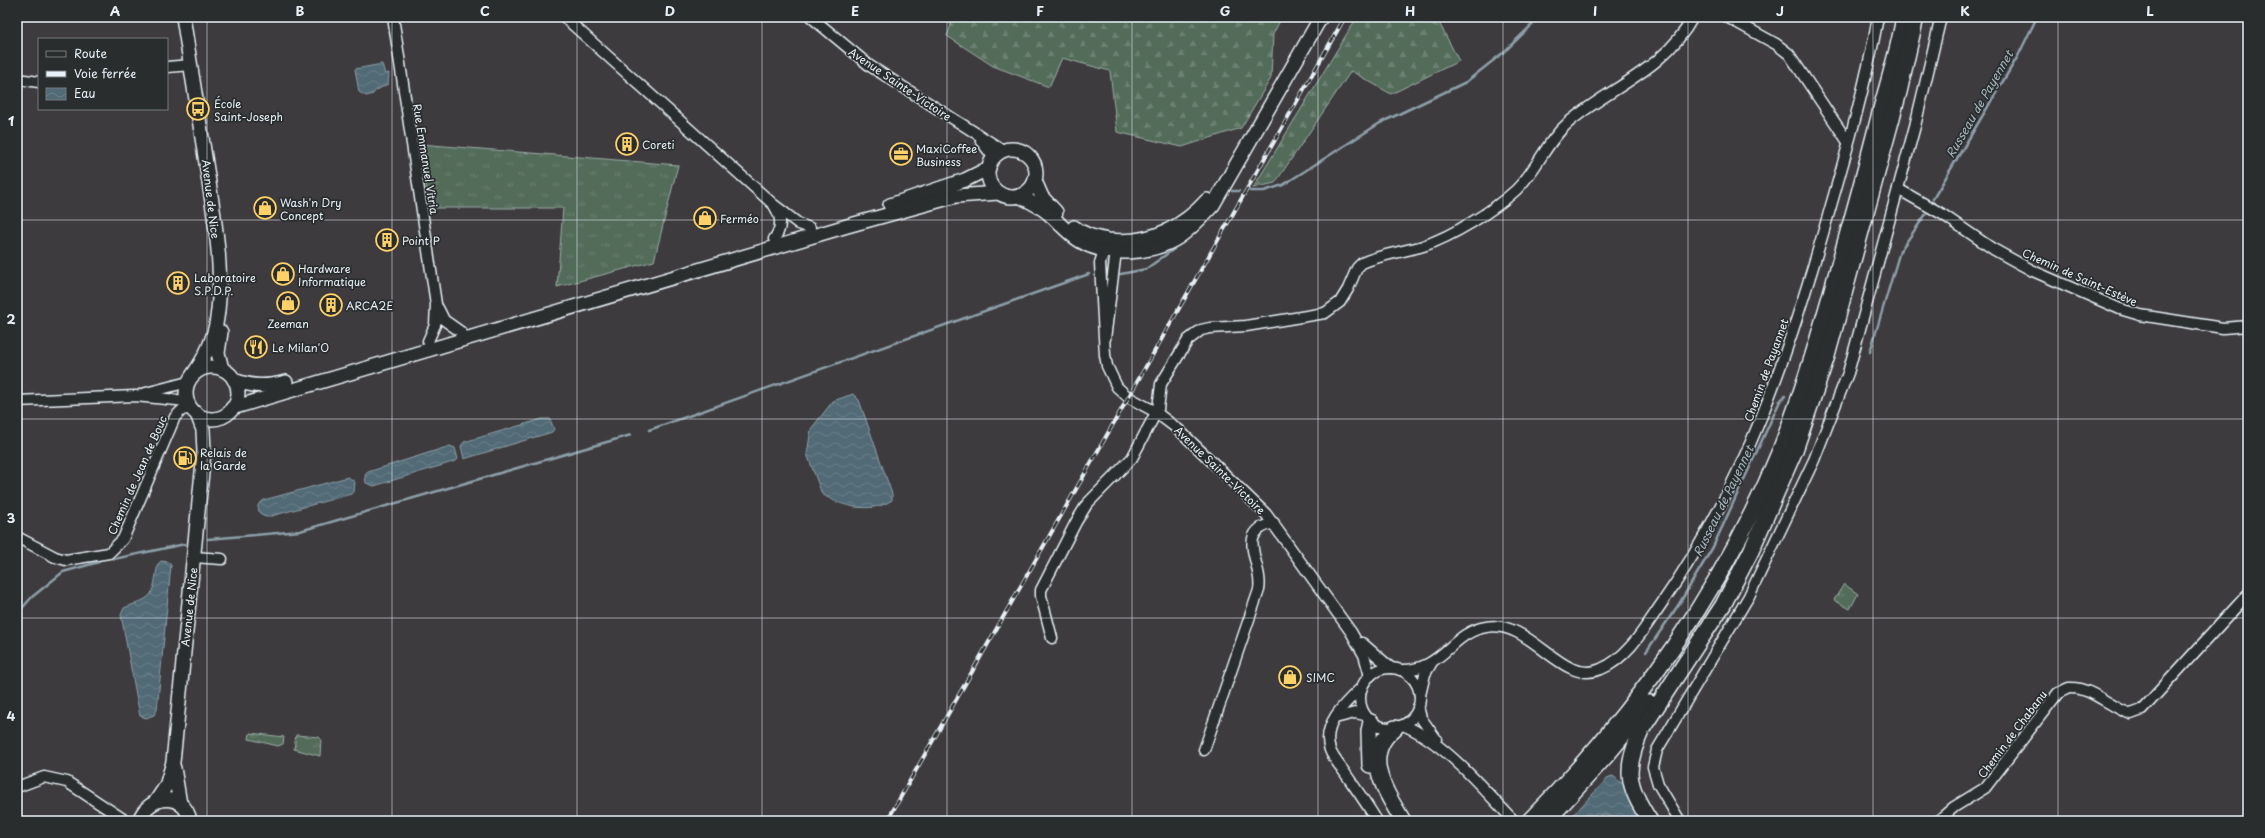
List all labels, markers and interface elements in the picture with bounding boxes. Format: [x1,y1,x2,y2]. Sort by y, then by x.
text: A [110,1,120,20]
text: B [296,1,305,20]
text: C [480,1,490,20]
text: D [665,1,675,20]
text: E [851,1,859,20]
text: F [1036,1,1044,20]
text: G [1220,1,1230,20]
text: H [1405,1,1415,20]
text: I [1593,1,1597,20]
text: J [1776,1,1784,20]
text: K [1960,1,1970,20]
text: L [2146,1,2154,20]
legend [38,38,168,110]
street label: Avenue Sainte-Victoire [845,43,955,125]
text: Route [74,44,107,62]
water label: Russeau de Payennet [1941,45,2018,161]
text: Voie ferrée [74,64,136,82]
text: Eau [74,84,96,102]
place label: École Saint-Joseph [214,95,283,125]
bus stop icon: École Saint-Joseph [185,96,211,122]
street label: Rue Emmanuel Vitria [409,102,443,216]
text: 1 [8,111,14,130]
building icon: Coreti [614,131,640,157]
place label: Coreti [642,136,675,153]
place label: MaxiCoffee Business [916,140,977,170]
office icon: MaxiCoffee Business [888,141,914,167]
street label: Avenue de Nice [198,158,224,240]
place label: Wash'n Dry Concept [280,194,341,224]
shop icon: Wash'n Dry Concept [252,195,278,221]
shop icon: Ferméo [692,205,718,231]
place label: Ferméo [720,210,759,227]
building icon: Point P [374,227,400,253]
place label: Point P [402,232,440,249]
street label: Chemin de Saint-Estève [2020,244,2140,310]
place label: Hardware Informatique [298,260,366,290]
shop icon: Hardware Informatique [270,261,296,287]
place label: Laboratoire S.P.D.P. [194,269,256,299]
building icon: Laboratoire S.P.D.P. [165,270,191,296]
shop icon: Zeeman [275,290,301,316]
building icon: ARCA2E [318,292,344,318]
place label: ARCA2E [346,297,393,314]
text: 2 [6,309,16,328]
place label: Zeeman [267,315,309,332]
street label: Chemin de Payannet [1739,316,1793,424]
restaurant icon: Le Milan'O [243,334,269,360]
place label: Le Milan'O [272,339,329,356]
street label: Chemin de Jean de Bouc [103,412,171,537]
street label: Avenue Sainte-Victoire [1171,422,1269,518]
water label: Russeau de Payennet [1688,441,1759,560]
place label: Relais de la Garde [200,444,247,474]
fuel station icon: Relais de la Garde [172,445,198,471]
text: 3 [7,508,16,527]
street label: Avenue de Nice [176,566,202,648]
shop icon: SIMC [1277,664,1303,690]
place label: SIMC [1306,669,1335,686]
street label: Chemin de Chabanu [1973,686,2051,782]
text: 4 [7,706,16,725]

